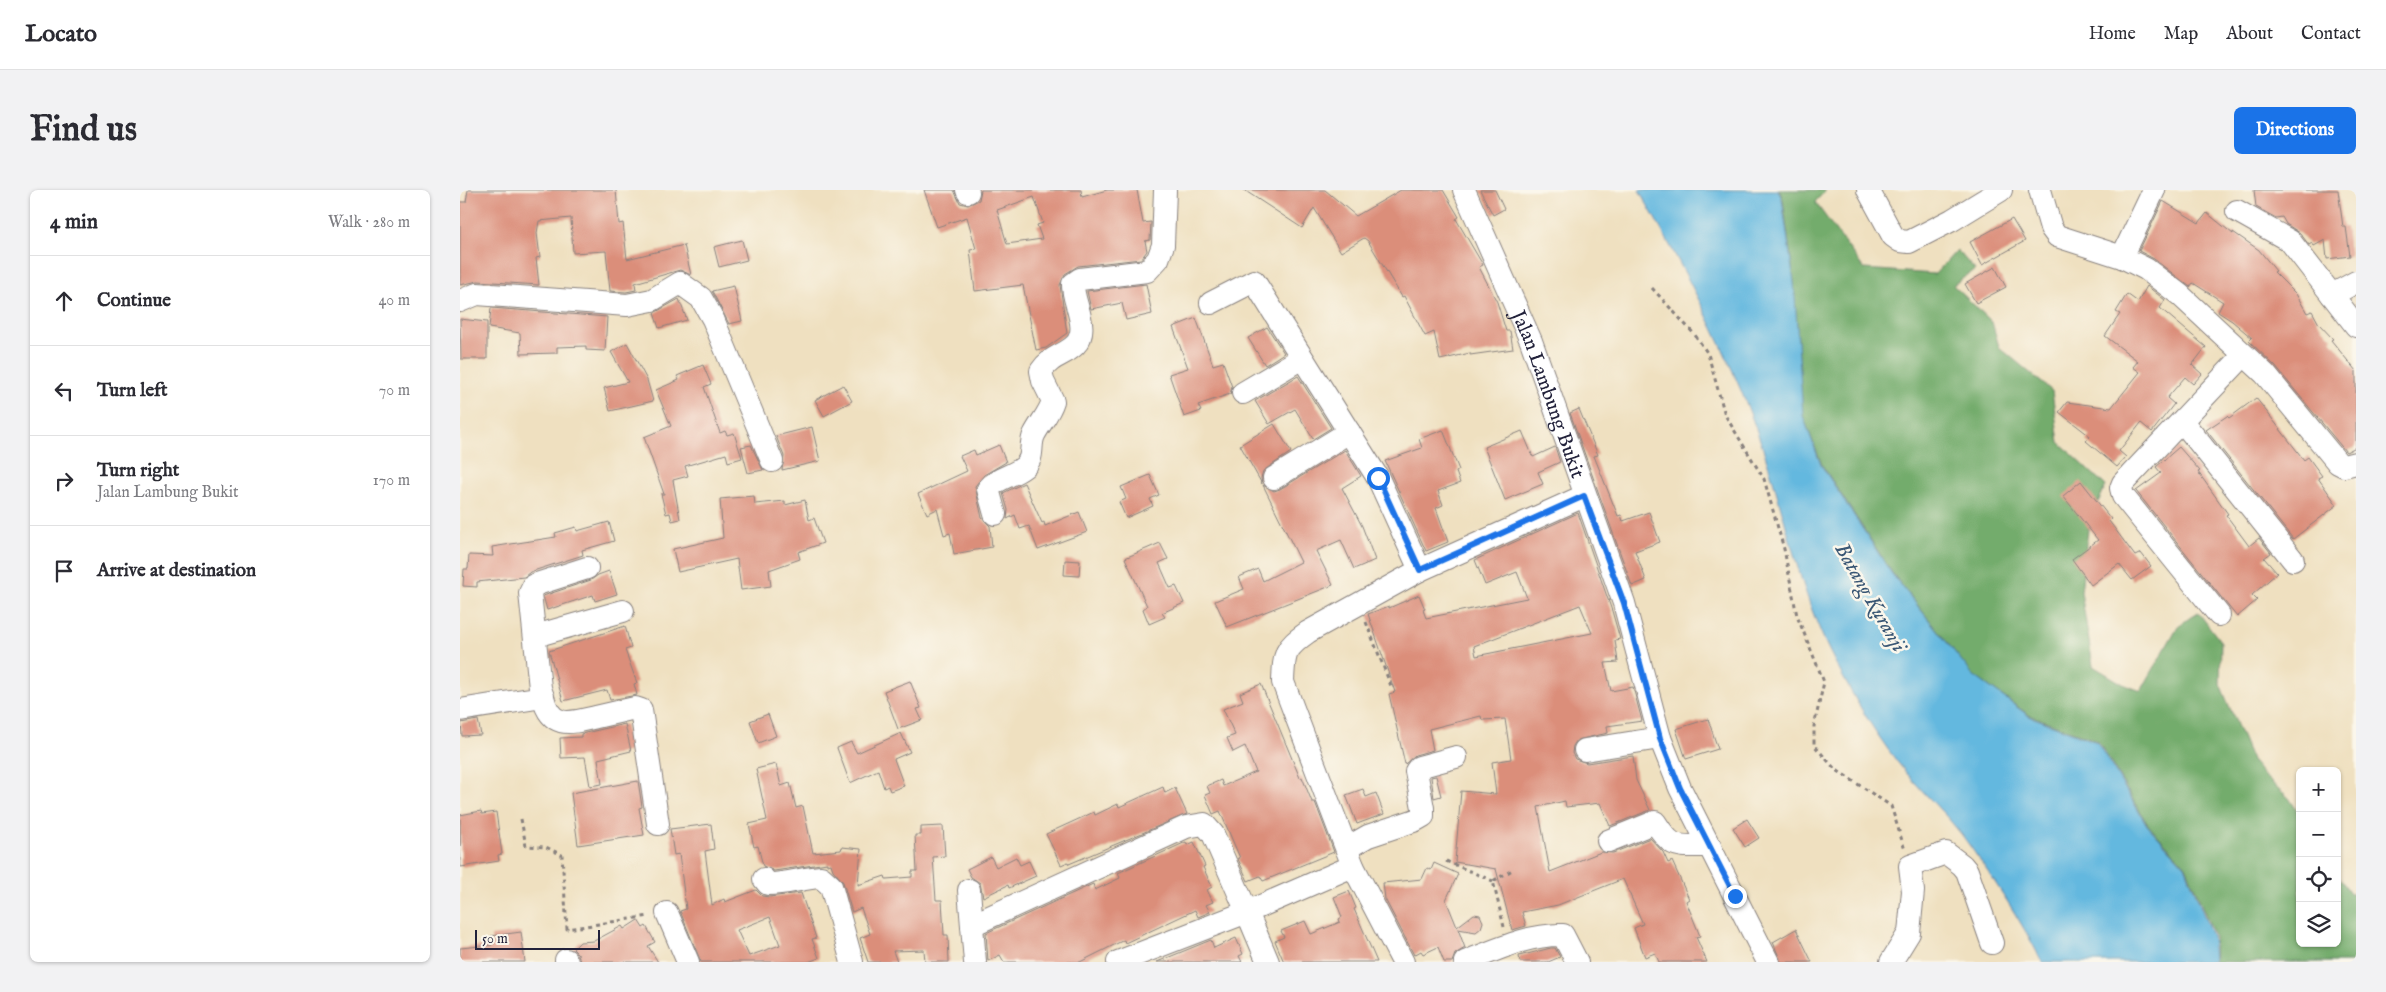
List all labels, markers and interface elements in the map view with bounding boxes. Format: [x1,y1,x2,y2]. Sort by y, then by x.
text: Locato [25,19,97,50]
text: Home [2089,23,2136,46]
text: Map [2164,23,2198,46]
text: About [2226,23,2273,46]
text: Contact [2301,23,2361,46]
button: Directions [2234,107,2356,154]
text: Find us [30,108,137,153]
text: 4 min [50,209,98,236]
text: Walk · 280 m [328,213,410,233]
icon: ahead [50,287,78,315]
text: Continue [97,289,171,313]
text: 40 m [378,291,410,311]
street label: Jalan Lambung Bukit [1504,305,1590,482]
icon: left [50,377,78,405]
text: Turn left [97,379,168,403]
text: 70 m [379,381,410,401]
text: Turn right [97,459,179,483]
icon: right [50,467,78,495]
route start [1367,467,1390,490]
text: 170 m [373,471,410,491]
text: Jalan Lambung Bukit [97,483,239,503]
water label: Batang Kuranji [1828,538,1913,659]
icon: arrive [50,557,78,585]
text: Arrive at destination [97,559,256,583]
map controls [2296,767,2341,947]
button: + [2296,767,2341,812]
button: − [2296,812,2341,857]
button: locate [2296,857,2341,902]
route end [1724,885,1747,908]
button: layers [2296,902,2341,947]
scale bar [475,927,600,950]
text: 50 m [482,930,508,948]

